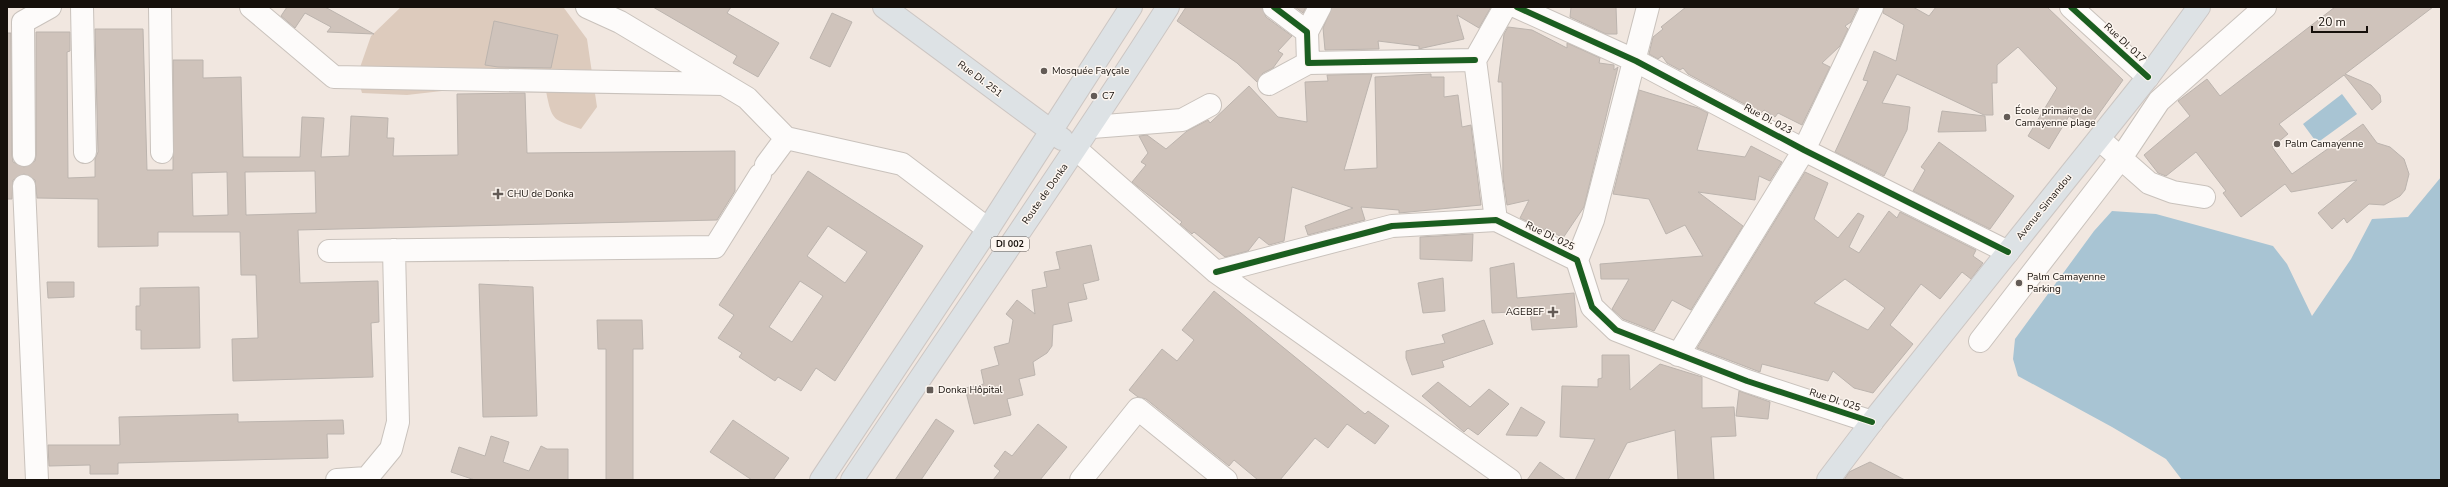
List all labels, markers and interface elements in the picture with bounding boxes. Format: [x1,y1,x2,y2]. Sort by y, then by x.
scale bar [2312,8,2367,34]
text: 20 m [2318,14,2346,30]
street label: Rue DI. 017 [2101,20,2149,66]
street label: Rue DI. 251 [955,57,1005,101]
place label: Mosquée Fayçale [1052,64,1129,78]
marker: Mosquée Fayçale [1039,66,1049,76]
place label: C7 [1102,89,1115,103]
marker: C7 [1089,91,1099,101]
street label: Rue DI. 023 [1741,100,1795,138]
place label: École primaire de Camayenne plage [2015,104,2096,130]
marker: École primaire de Camayenne plage [2002,112,2012,122]
place label: Palm Camayenne [2285,137,2363,151]
marker: Palm Camayenne [2272,139,2282,149]
street label: Route de Donka [1019,161,1071,227]
street label: Avenue Simandou [2013,171,2075,243]
place label: CHU de Donka [507,187,574,201]
marker: CHU de Donka [492,188,504,200]
street label: Rue DI. 025 [1523,218,1577,254]
road number: DI 002 [991,237,1029,251]
place label: Palm Camayenne Parking [2027,270,2105,296]
marker: Palm Camayenne Parking [2014,278,2024,288]
place label: AGEBEF [1506,305,1545,319]
marker: AGEBEF [1547,306,1559,318]
place label: Donka Hôpital [938,383,1003,397]
marker: Donka Hôpital [925,385,935,395]
street label: Rue DI. 025 [1808,385,1862,415]

